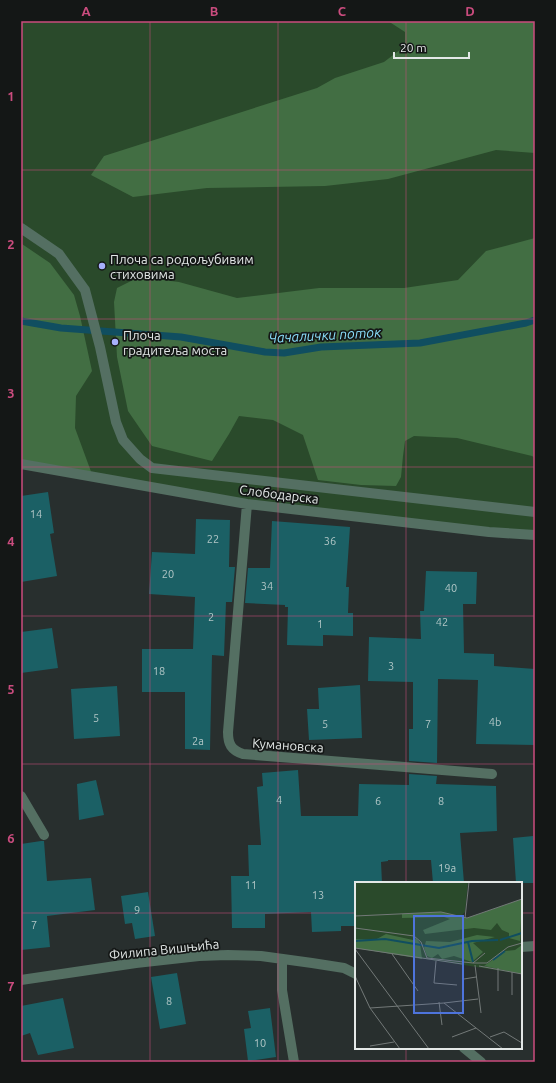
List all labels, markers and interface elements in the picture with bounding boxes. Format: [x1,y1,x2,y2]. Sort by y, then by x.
text: A [81,4,91,18]
text: B [210,4,219,18]
text: C [338,4,347,18]
text: D [465,4,475,18]
scale bar [394,34,469,60]
text: 20 m [400,41,427,54]
text: 1 [7,89,15,103]
text: 2 [7,237,15,251]
place label: Плоча са родољубивим стиховима [110,252,254,281]
marker: Плоча са родољубивим стиховима [97,261,107,271]
water label: Чачалички поток [268,324,382,346]
place label: Плоча градитеља моста [123,328,227,357]
marker: Плоча градитеља моста [110,337,120,347]
text: 3 [7,386,15,400]
street label: Слободарска [238,482,320,506]
house number: 14 [30,508,42,520]
house number: 22 [207,533,219,545]
text: 4 [7,534,15,548]
house number: 36 [324,535,336,547]
house number: 20 [162,568,174,580]
house number: 34 [261,580,273,592]
house number: 40 [445,582,457,594]
house number: 2 [208,611,214,623]
house number: 42 [436,616,448,628]
house number: 1 [317,618,323,630]
house number: 3 [388,660,394,672]
house number: 18 [153,665,165,677]
text: 5 [7,682,15,696]
house number: 5 [93,712,99,724]
house number: 4b [489,716,501,728]
house number: 5 [322,718,328,730]
house number: 7 [425,718,431,730]
house number: 2a [192,735,204,747]
street label: Кумановска [252,736,324,754]
house number: 4 [276,794,282,806]
house number: 6 [375,795,381,807]
house number: 8 [438,795,444,807]
text: 6 [7,831,15,845]
house number: 19a [438,862,456,874]
house number: 11 [245,879,257,891]
inset map [355,882,522,1049]
house number: 13 [312,889,324,901]
house number: 9 [134,904,140,916]
house number: 7 [31,919,37,931]
street label: Филипа Вишњића [108,936,220,962]
text: 7 [7,979,15,993]
house number: 8 [166,995,172,1007]
house number: 10 [254,1037,266,1049]

